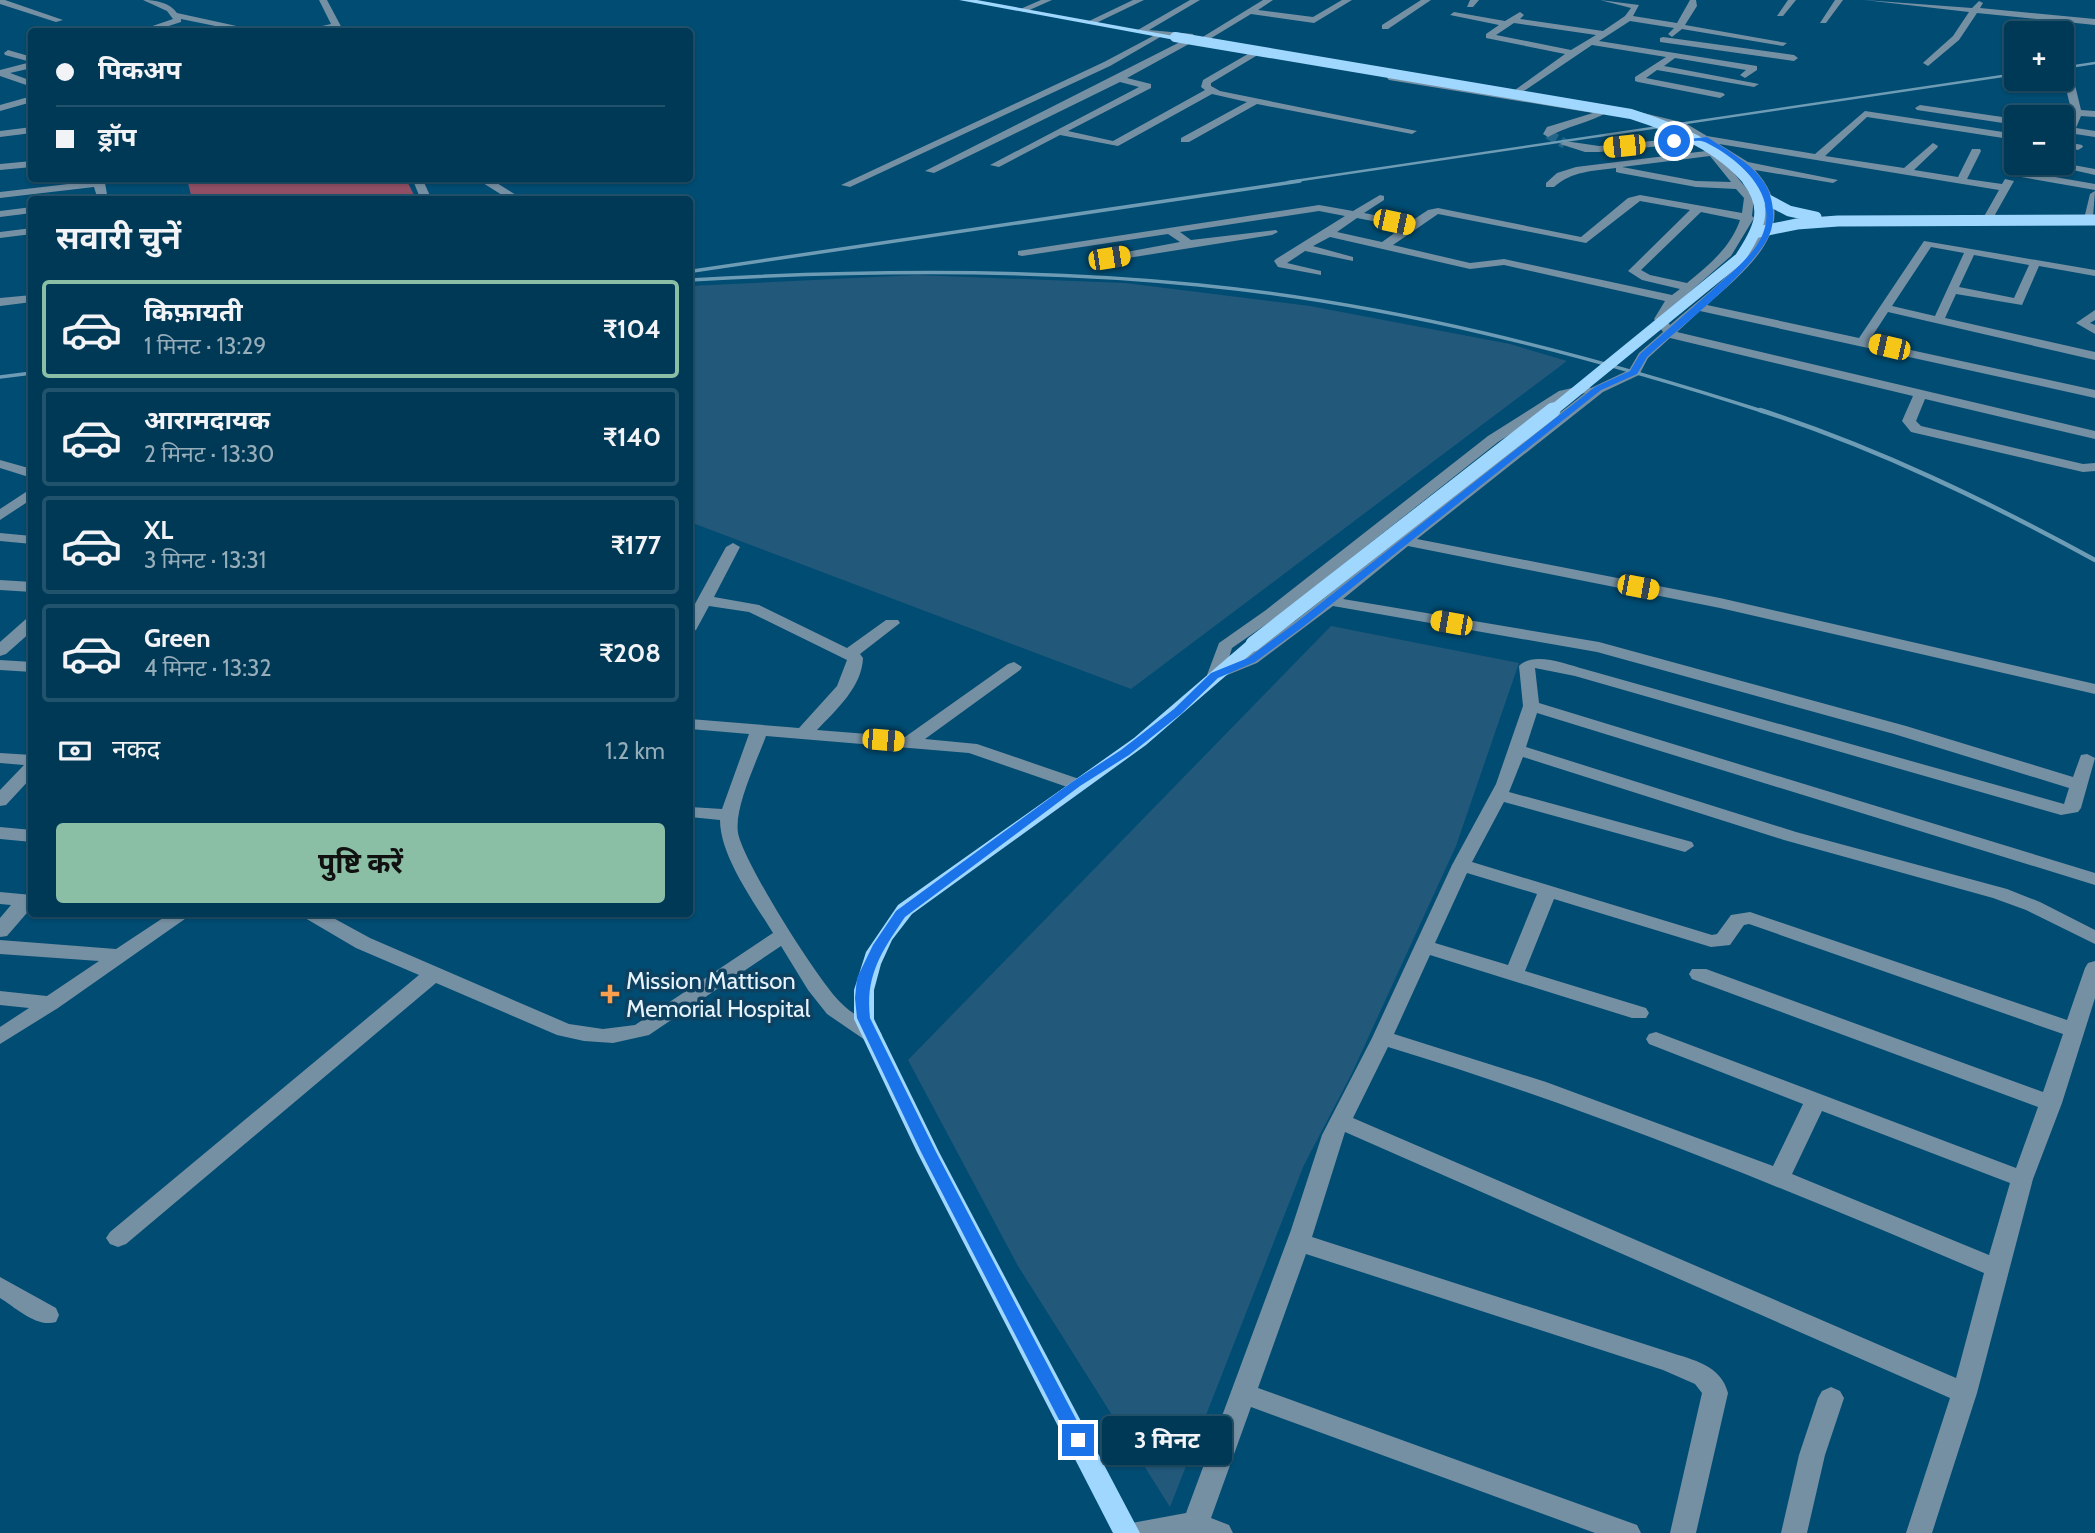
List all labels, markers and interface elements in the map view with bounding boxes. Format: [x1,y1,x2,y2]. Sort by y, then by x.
map controls [2004,21,2074,175]
button: + [2004,21,2074,91]
text: पिकअप [98,54,181,86]
button: − [2004,105,2074,175]
text: ड्रॉप [98,121,136,153]
route start [1658,125,1690,157]
car [1603,133,1646,159]
car [1372,207,1417,237]
text: सवारी चुनें [56,218,181,257]
car [1087,244,1132,272]
text: किफ़ायती [144,296,243,328]
icon: car [60,298,123,361]
text: ₹104 [603,313,661,345]
text: 1 मिनट · 13:29 [144,332,266,360]
car [1867,332,1912,362]
text: आरामदायक [144,404,270,436]
icon: car [60,406,123,469]
text: ₹140 [603,421,661,453]
text: 2 मिनट · 13:30 [144,440,274,468]
icon: car [60,514,123,577]
text: XL [144,514,173,546]
text: ₹177 [611,529,661,561]
text: 3 मिनट · 13:31 [144,546,266,574]
car [1616,573,1661,601]
car [1429,609,1474,637]
icon: car [60,622,123,685]
text: Green [144,622,211,654]
text: ₹208 [599,637,661,669]
text: 4 मिनट · 13:32 [144,654,272,682]
car [862,728,905,752]
icon: cash [56,732,94,770]
text: नकद [112,733,160,765]
text: 1.2 km [605,737,665,765]
button: पुष्टि करें [56,823,665,903]
place label: Mission Mattison Memorial Hospital [626,966,811,1023]
marker: Mission Mattison Memorial Hospital [600,984,620,1004]
callout: 3 मिनट [1102,1416,1232,1464]
route end [1062,1424,1094,1456]
text: 3 मिनट [1134,1426,1200,1454]

